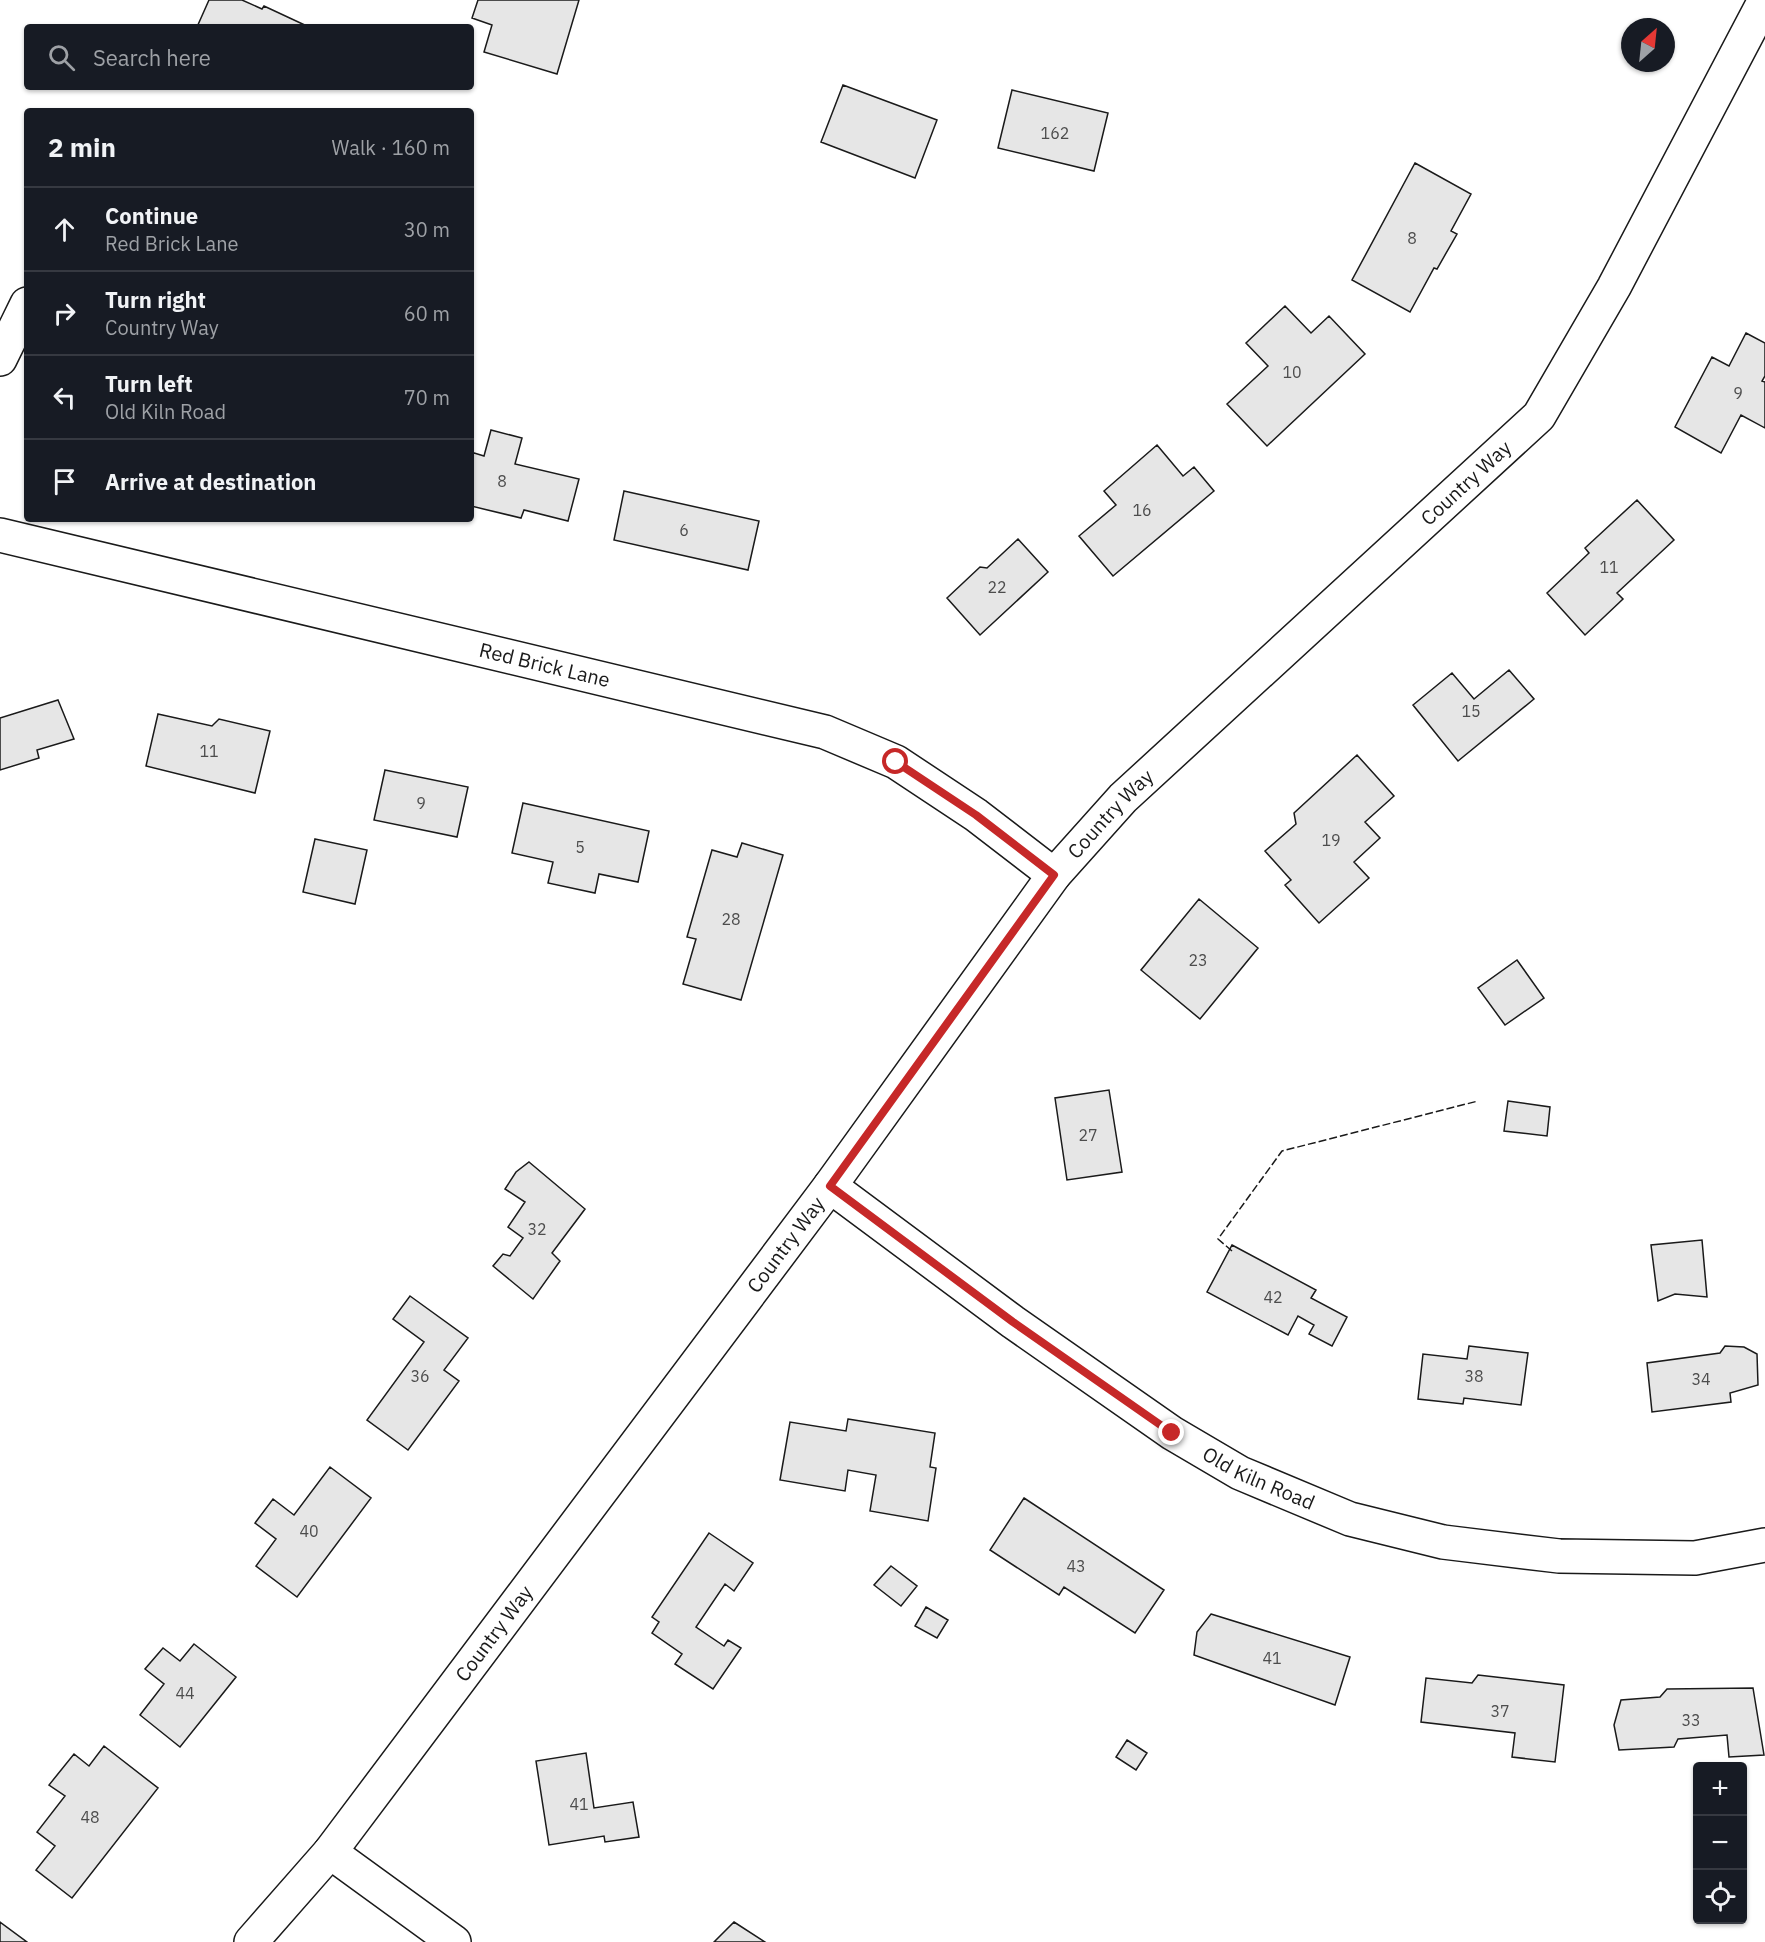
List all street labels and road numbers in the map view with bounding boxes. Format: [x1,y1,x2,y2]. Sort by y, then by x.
street label: Country Way [1415,434,1517,531]
street label: Red Brick Lane [477,636,613,693]
street label: Country Way [1061,763,1159,864]
street label: Country Way [740,1191,830,1298]
street label: Old Kiln Road [1198,1440,1319,1516]
street label: Country Way [449,1580,539,1687]

